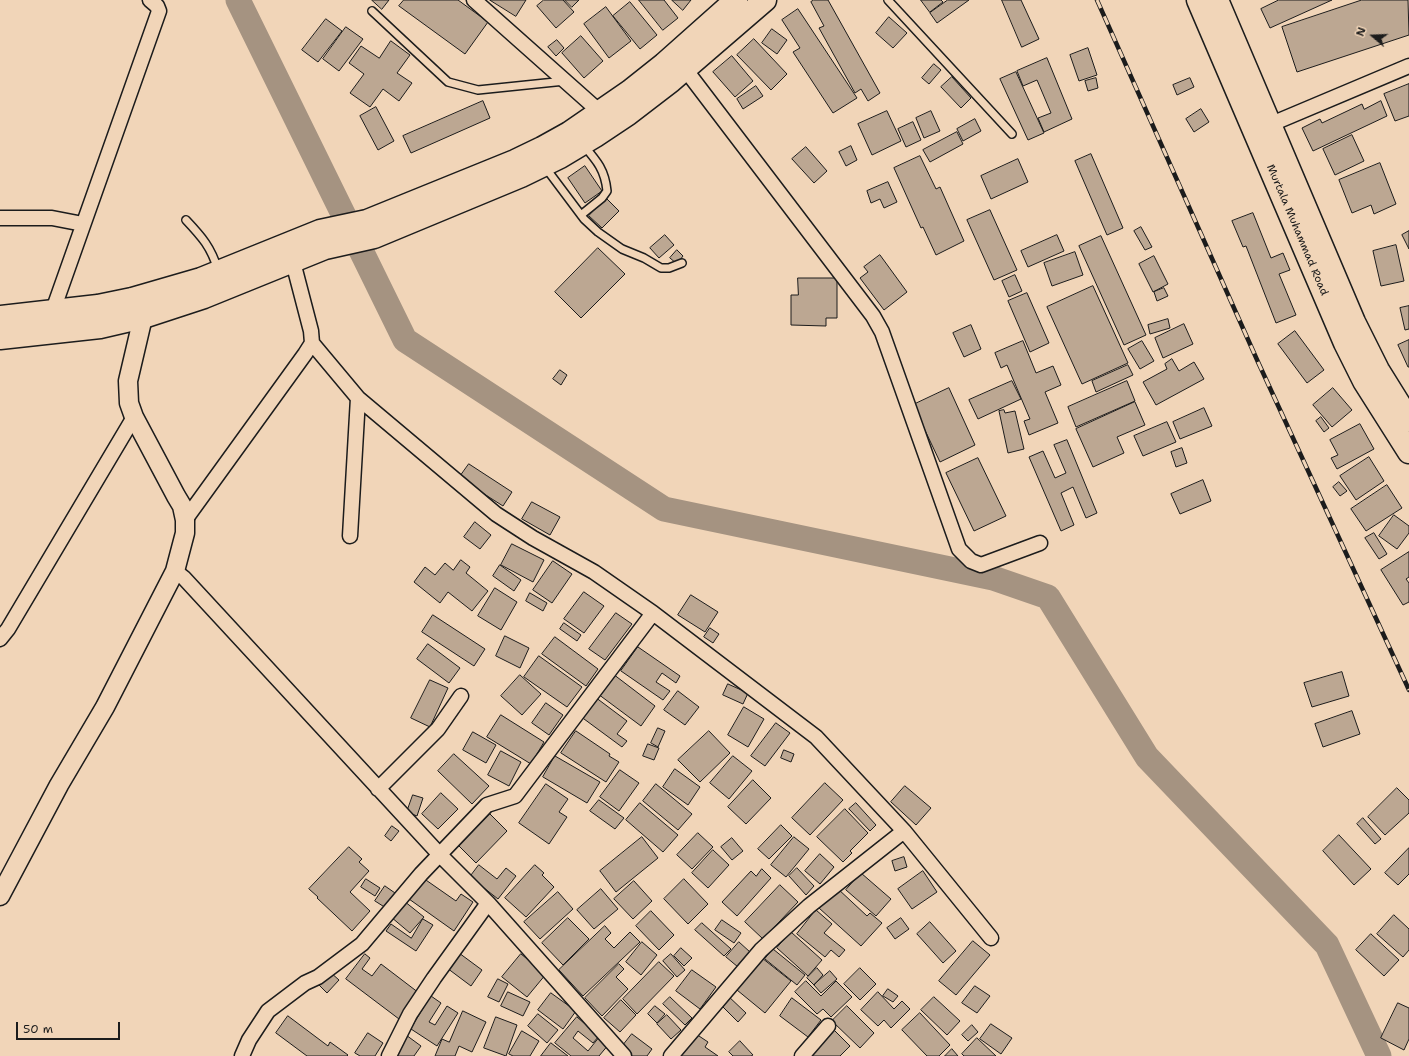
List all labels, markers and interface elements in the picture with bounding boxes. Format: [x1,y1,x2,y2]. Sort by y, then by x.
north arrow [1353,16,1393,56]
text: N [1353,25,1370,38]
street label: Murtala Muhammad Road [1263,162,1331,298]
scale bar [18,1014,122,1040]
text: 50 m [23,1021,53,1037]

